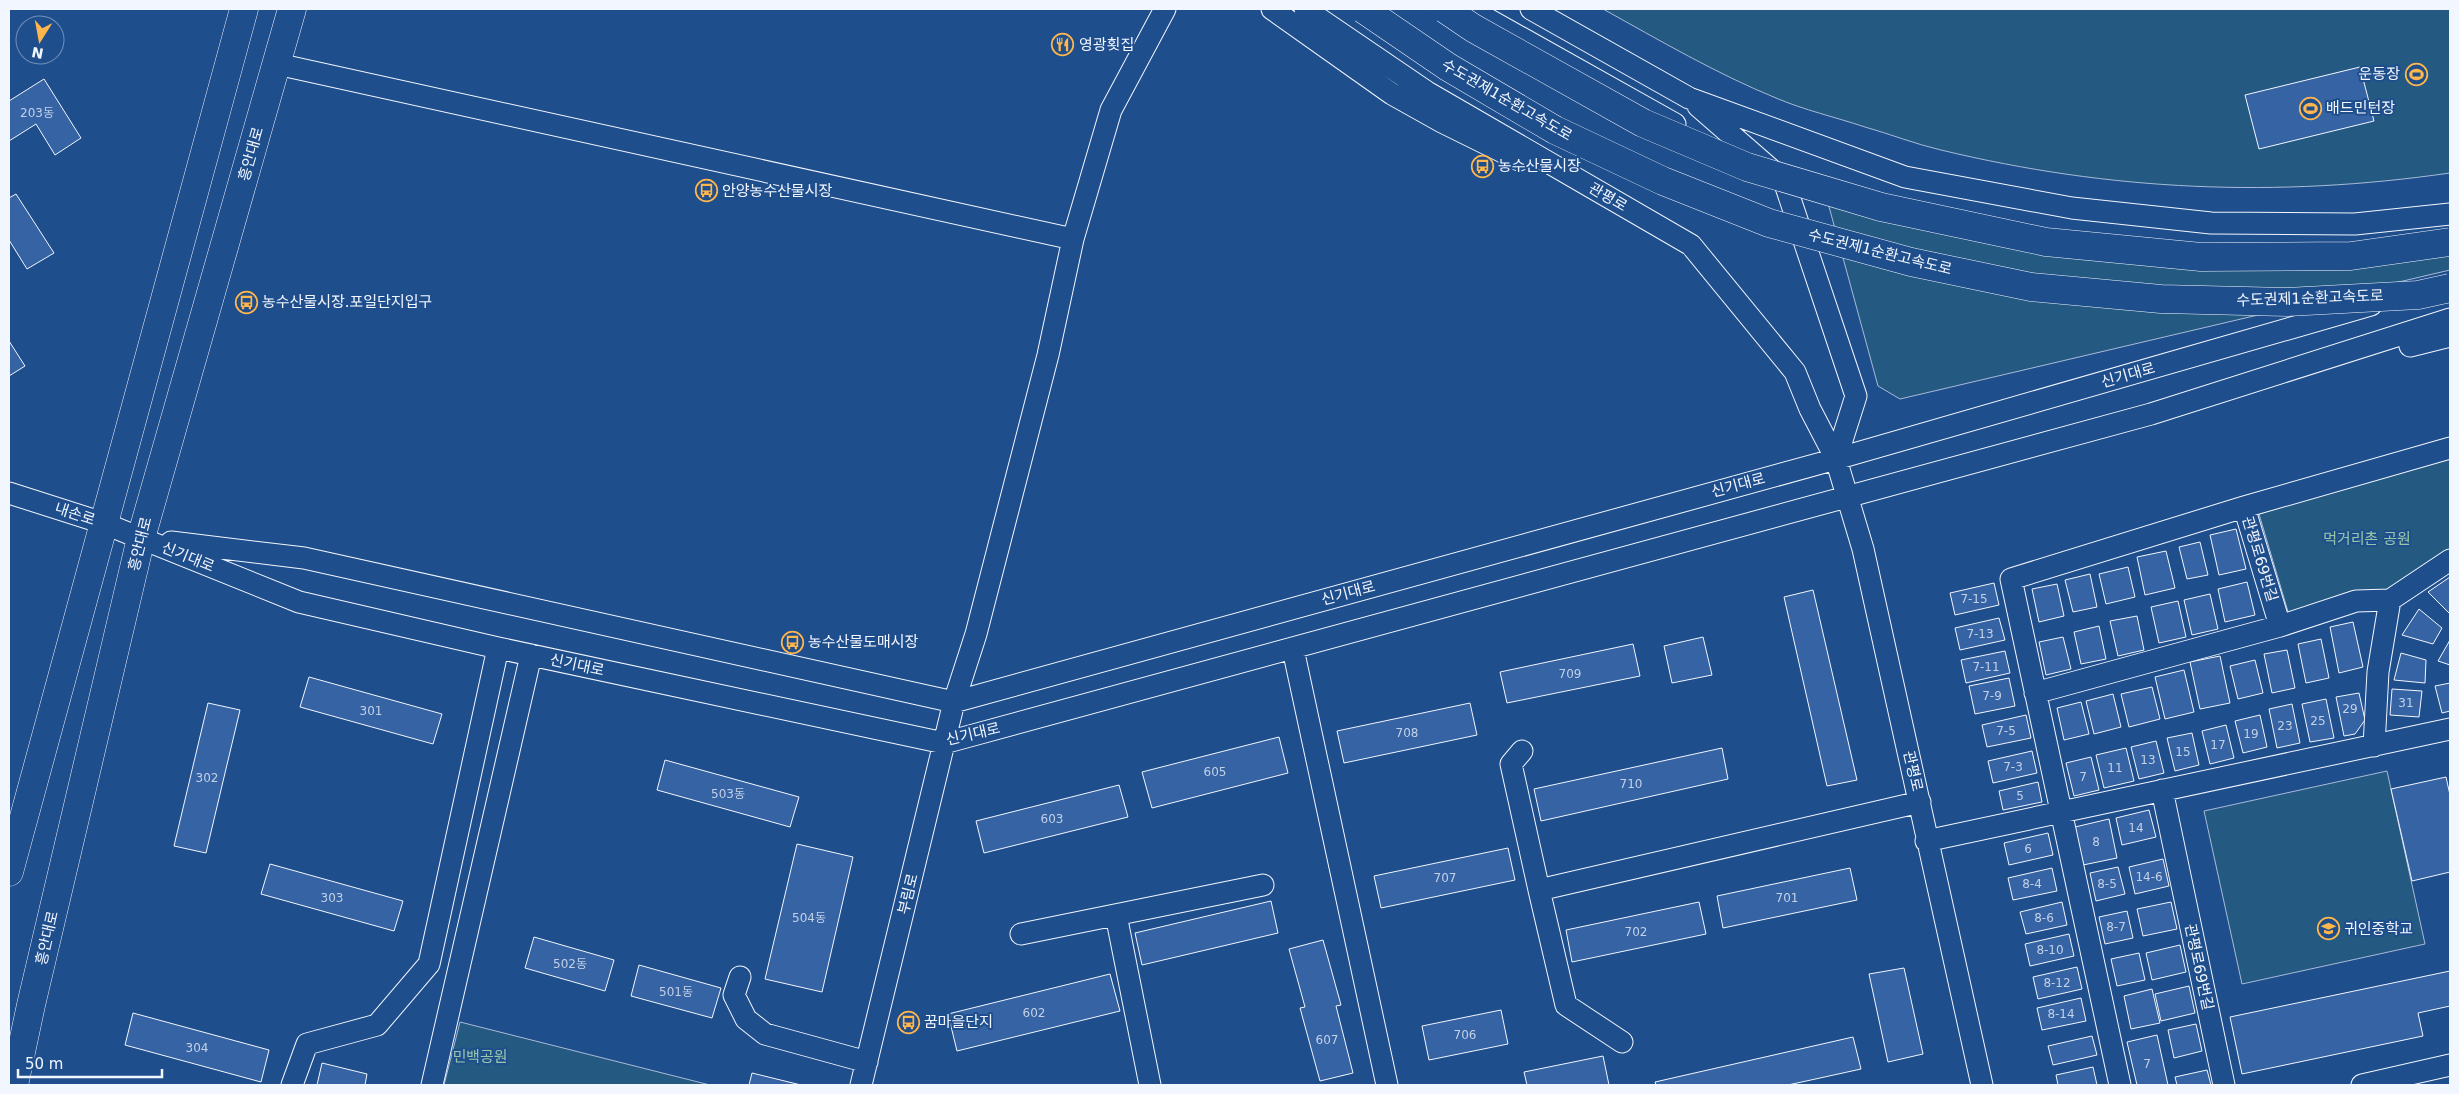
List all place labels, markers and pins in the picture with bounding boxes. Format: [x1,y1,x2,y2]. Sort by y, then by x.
restaurant icon: 영광횟집 [1051,33,1075,57]
place label: 영광횟집 [1079,36,1134,54]
sports icon: 운동장 [2404,62,2428,86]
place label: 운동장 [2359,65,2400,83]
sports icon: 배드민턴장 [2298,96,2322,120]
place label: 배드민턴장 [2326,99,2395,117]
bus stop icon: 농수산물시장 [1470,154,1494,178]
place label: 농수산물시장 [1498,157,1581,175]
bus stop icon: 안양농수산물시장 [694,179,718,203]
place label: 안양농수산물시장 [722,182,833,200]
bus stop icon: 농수산물시장.포일단지입구 [234,290,258,314]
place label: 농수산물시장.포일단지입구 [262,293,432,311]
bus stop icon: 농수산물도매시장 [780,630,804,654]
place label: 농수산물도매시장 [808,633,919,651]
school or university icon: 귀인중학교 [2316,917,2340,941]
place label: 귀인중학교 [2344,920,2413,938]
bus stop icon: 꿈마을단지 [896,1010,920,1034]
place label: 꿈마을단지 [924,1013,993,1031]

